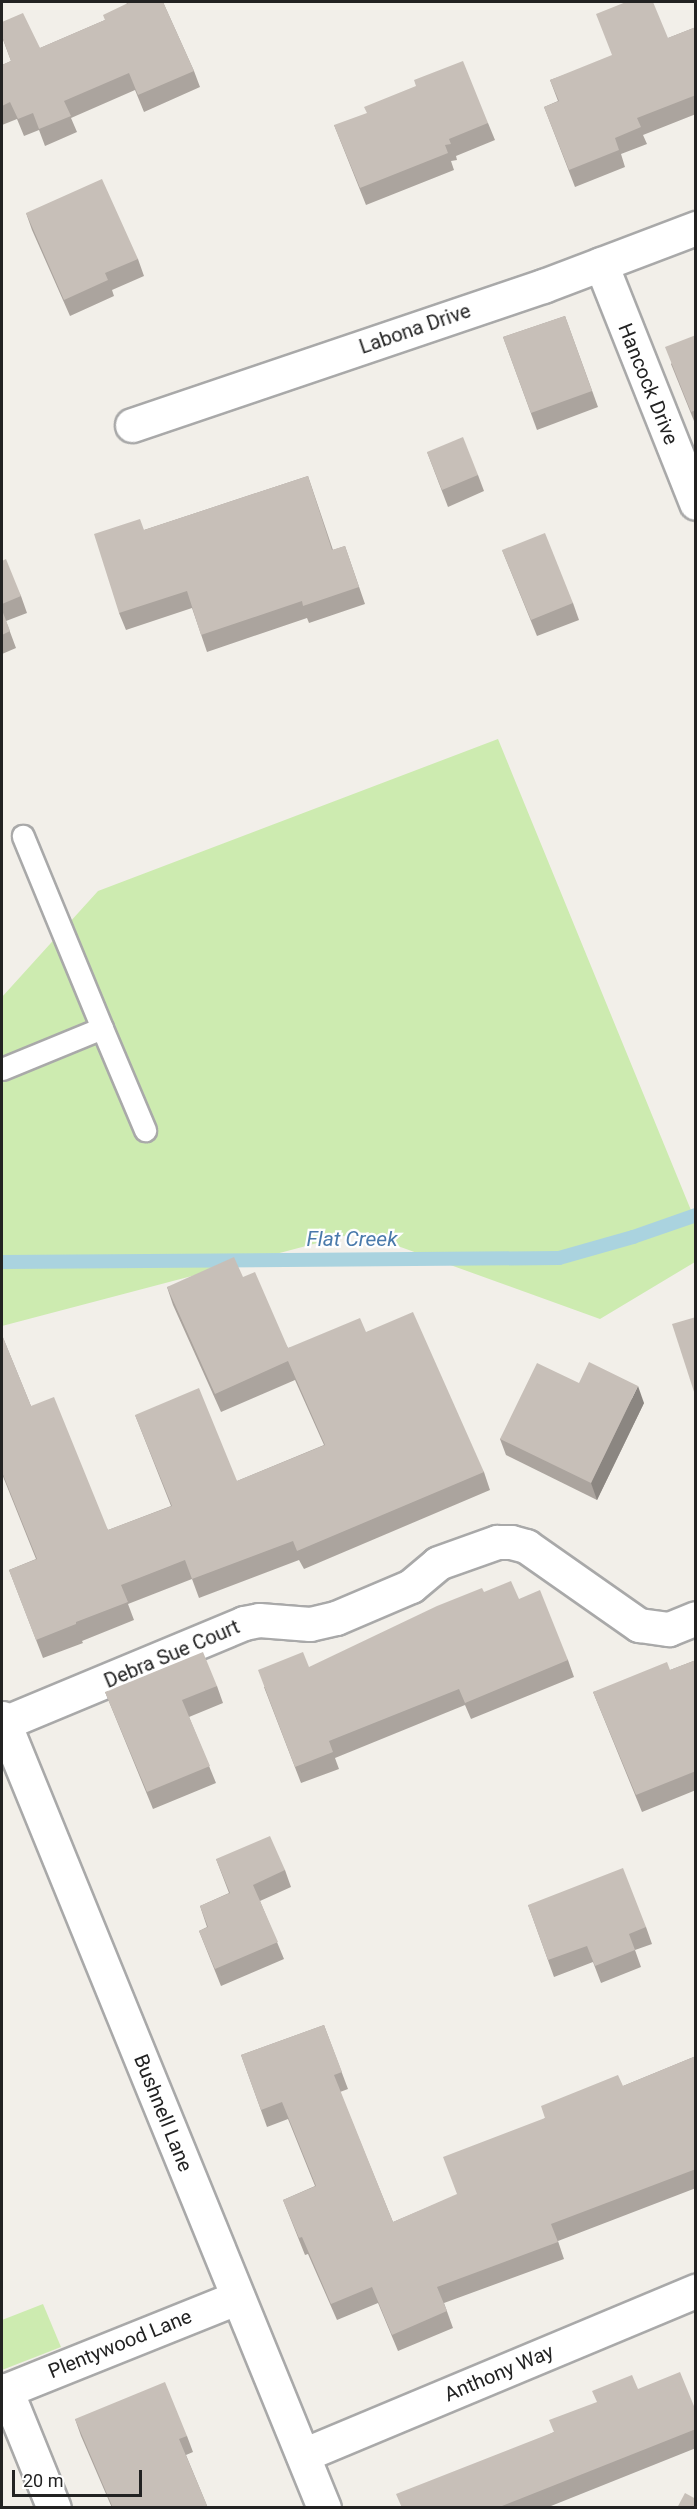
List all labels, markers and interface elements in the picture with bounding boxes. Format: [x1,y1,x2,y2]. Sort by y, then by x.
street label: Labona Drive [356,299,474,359]
street label: Hancock Drive [613,320,683,448]
water label: Flat Creek [306,1226,398,1252]
street label: Debra Sue Court [101,1615,243,1693]
street label: Bushnell Lane [129,2051,197,2175]
street label: Plentywood Lane [45,2304,195,2384]
street label: Anthony Way [441,2339,557,2407]
scale bar [15,2458,146,2496]
text: 20 m [23,2470,63,2491]

